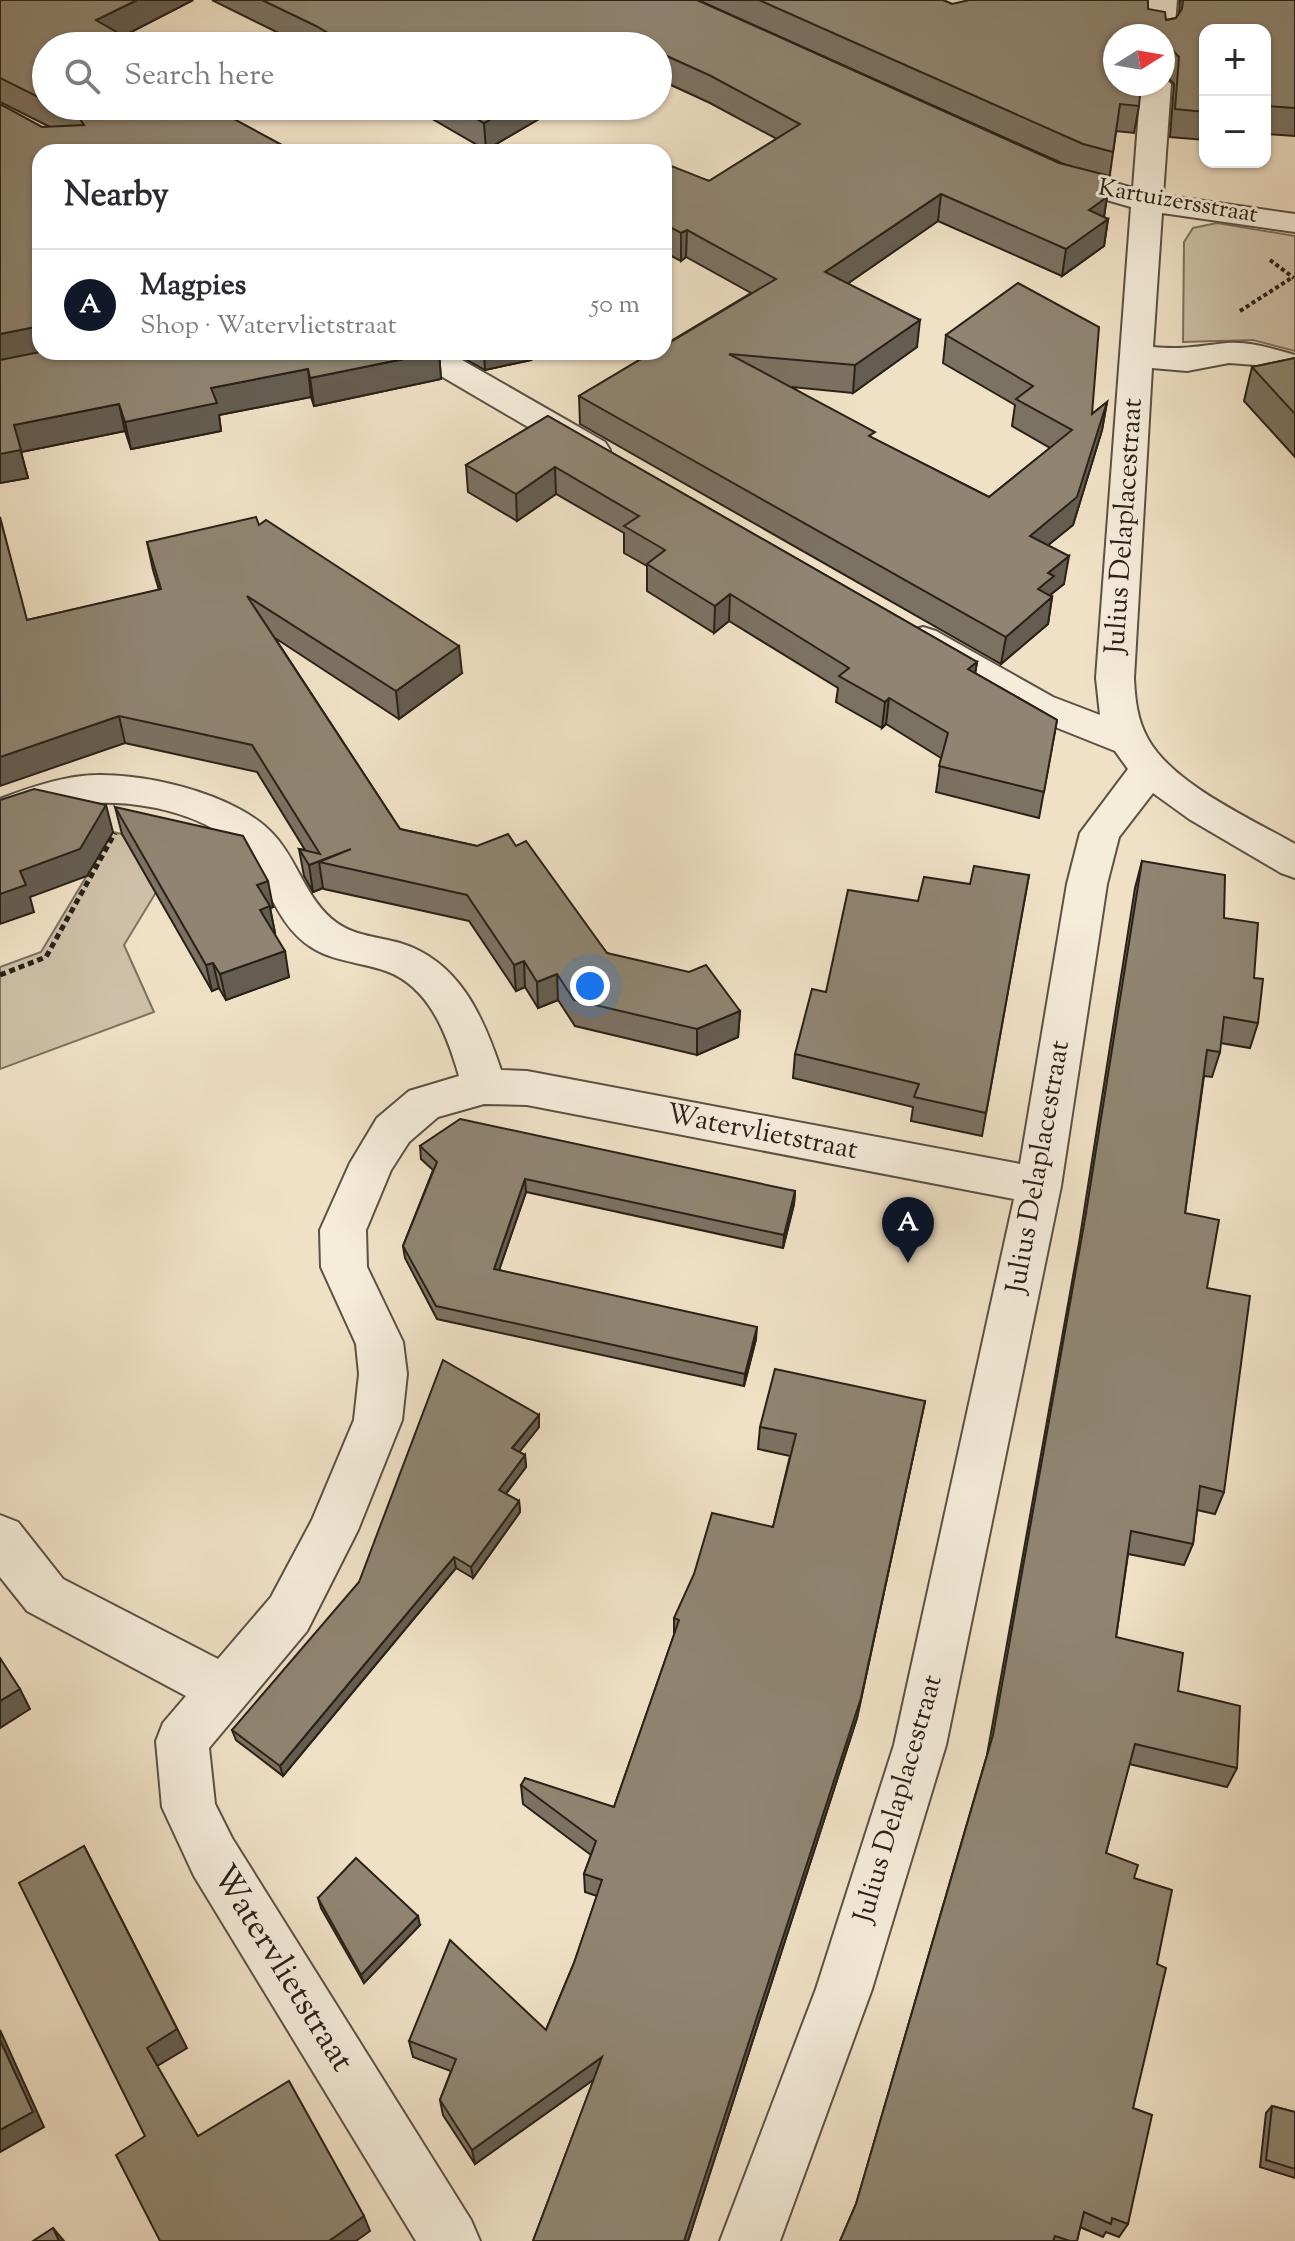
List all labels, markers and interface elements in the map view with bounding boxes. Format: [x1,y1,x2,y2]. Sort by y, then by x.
north arrow [1103,24,1175,96]
map controls [1199,24,1271,168]
button: + [1199,24,1271,96]
search box [32,32,672,120]
icon: search [60,54,104,98]
text: Search here [124,55,274,98]
button: − [1199,96,1271,168]
street label: Kartuizersstraat [1096,171,1260,233]
text: Nearby [64,172,169,221]
text: Magpies [140,265,246,308]
text: A [79,287,101,324]
text: 50 m [590,287,640,324]
text: Shop · Watervlietstraat [140,308,397,345]
street label: Julius Delaplacestraat [1096,396,1154,657]
your location [570,966,610,1006]
street label: Julius Delaplacestraat [997,1037,1081,1299]
street label: Watervlietstraat [663,1095,861,1171]
pin: A [882,1197,934,1263]
street label: Julius Delaplacestraat [844,1670,954,1930]
street label: Watervlietstraat [199,1856,365,2082]

